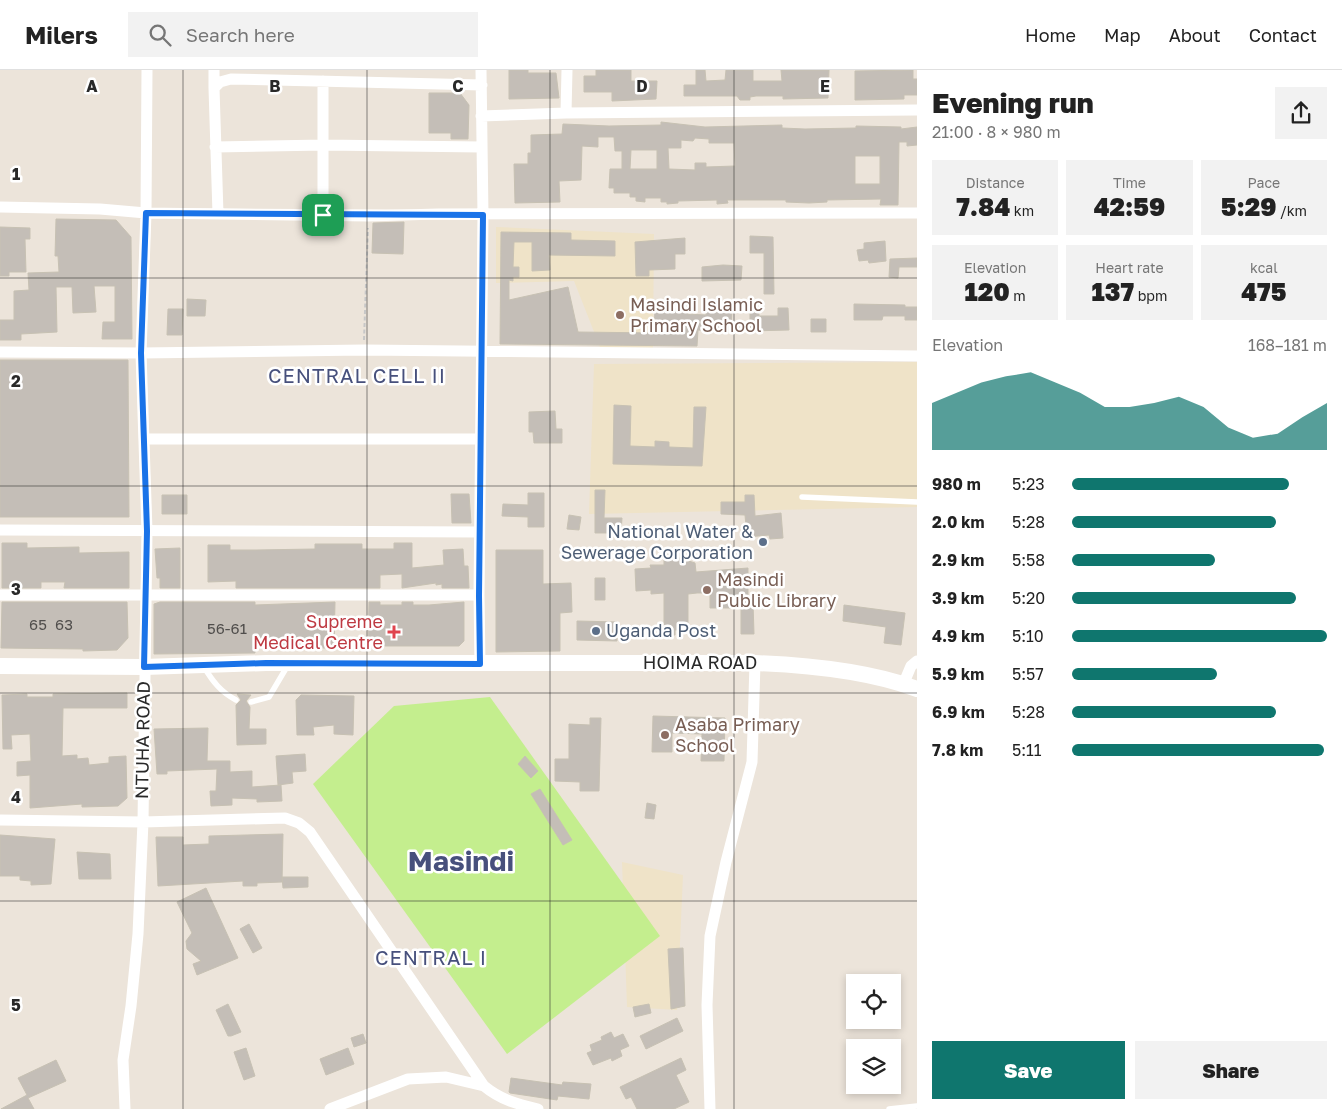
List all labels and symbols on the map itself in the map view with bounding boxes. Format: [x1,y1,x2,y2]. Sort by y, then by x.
text: A [86,76,98,96]
text: B [269,76,281,96]
text: C [452,76,464,96]
text: D [636,76,648,96]
text: E [820,76,830,96]
text: 1 [12,164,20,184]
pin [302,194,344,236]
place label: Masindi Islamic Primary School [630,293,763,336]
marker: Masindi Islamic Primary School [614,309,626,321]
district label: CENTRAL CELL II [268,363,446,387]
text: 2 [11,371,21,391]
place label: National Water & Sewerage Corporation [561,520,753,563]
marker: National Water & Sewerage Corporation [757,536,769,548]
place label: Masindi Public Library [717,568,836,611]
text: 3 [11,579,21,599]
marker: Masindi Public Library [701,584,713,596]
place label: Supreme Medical Centre [253,610,383,653]
house number: 65 [29,615,47,633]
house number: 63 [55,615,73,633]
house number: 56-61 [207,619,247,637]
place label: Uganda Post [606,619,716,641]
marker: Supreme Medical Centre [387,625,401,639]
marker: Uganda Post [590,625,602,637]
street label: HOIMA ROAD [643,651,757,673]
street label: NTUHA ROAD [130,681,154,799]
place label: Asaba Primary School [675,713,800,756]
marker: Asaba Primary School [659,729,671,741]
text: 4 [11,787,21,807]
district label: Masindi [408,844,514,877]
district label: CENTRAL I [375,945,487,969]
text: 5 [11,995,21,1015]

